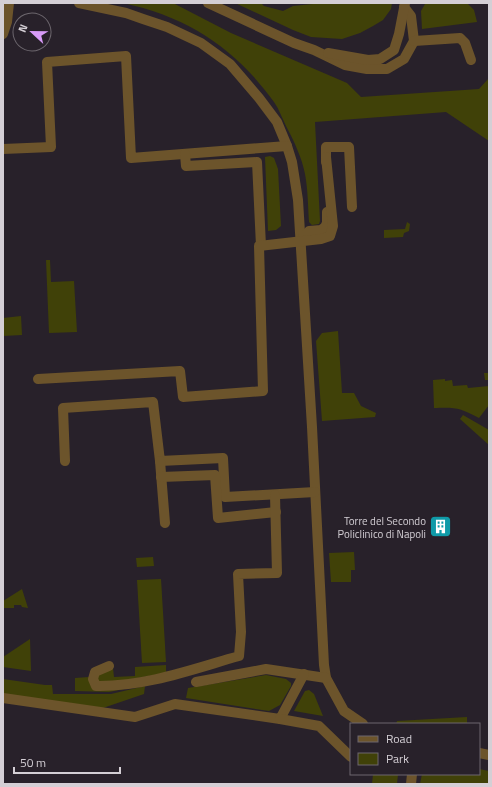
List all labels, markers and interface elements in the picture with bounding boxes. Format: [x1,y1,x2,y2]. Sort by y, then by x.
north arrow [12,12,52,52]
text: N [14,22,32,35]
place label: Torre del Secondo Policlinico di Napoli [338,513,426,542]
building icon: Torre del Secondo Policlinico di Napoli [428,514,454,540]
legend [350,723,480,775]
text: Road [386,729,412,748]
scale bar [14,749,120,775]
text: Park [386,749,409,768]
text: 50 m [20,753,46,772]

